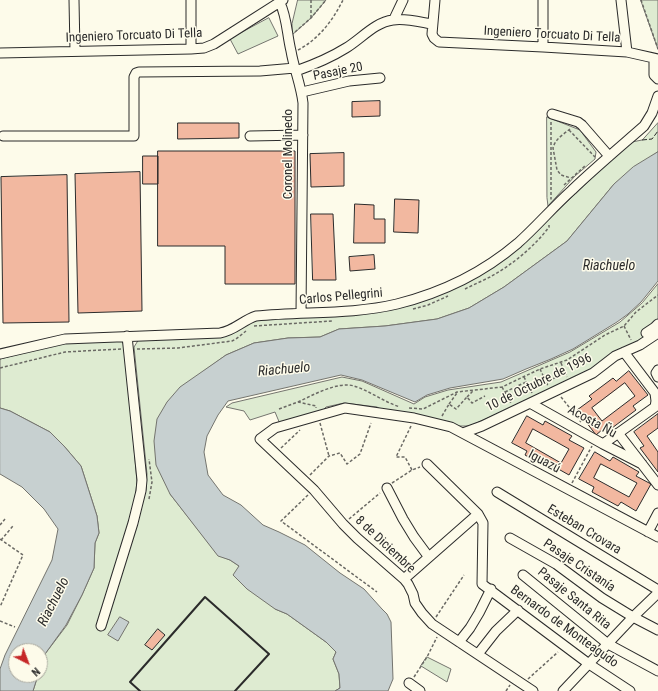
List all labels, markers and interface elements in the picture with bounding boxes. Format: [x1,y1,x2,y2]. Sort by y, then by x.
street label: Ingeniero Torcuato Di Tella [483,24,621,46]
street label: Ingeniero Torcuato Di Tella [65,26,203,46]
street label: Pasaje 20 [312,60,364,84]
street label: Coronel Molinedo [281,109,297,199]
water label: Riachuelo [583,258,635,274]
street label: Carlos Pellegrini [299,286,383,308]
street label: 10 de Octubre de 1996 [484,351,594,415]
water label: Riachuelo [257,359,311,381]
street label: Acosta Ñu [565,402,619,442]
street label: Iguazú [525,447,563,477]
street label: Esteban Crovara [544,502,624,558]
street label: 8 de Diciembre [352,513,418,577]
street label: Pasaje Cristanía [540,536,618,596]
street label: Pasaje Santa Rita [534,565,614,633]
water label: Riachuelo [35,575,73,629]
street label: Bernardo de Monteagudo [507,583,621,671]
north arrow [8,643,48,683]
text: N [29,664,43,679]

